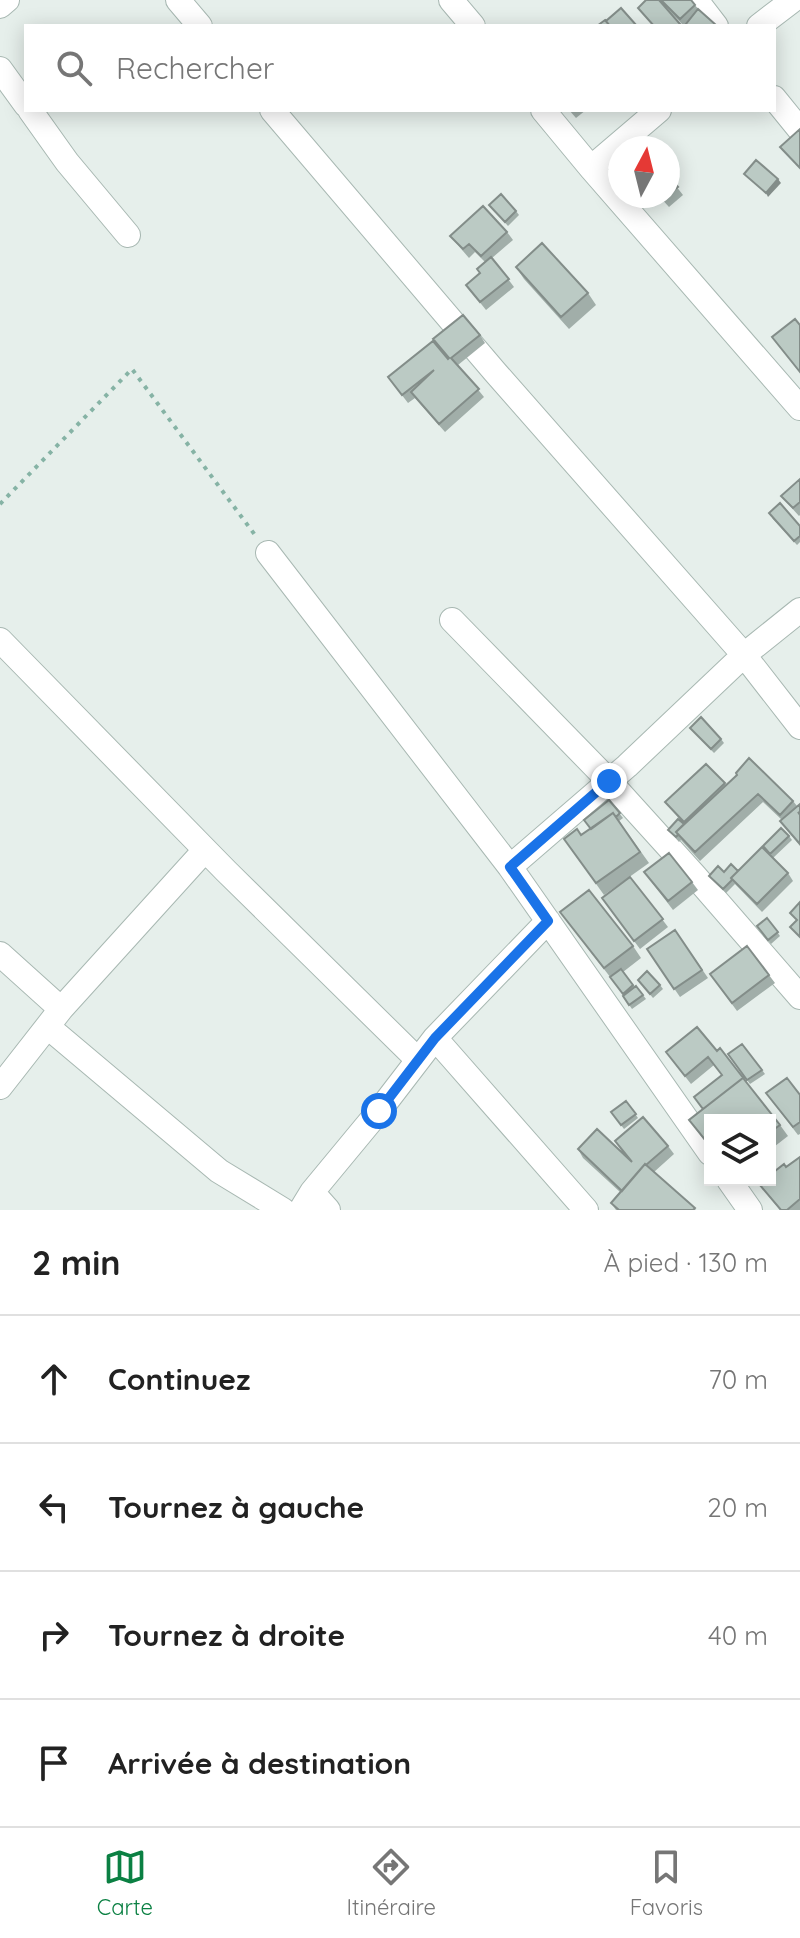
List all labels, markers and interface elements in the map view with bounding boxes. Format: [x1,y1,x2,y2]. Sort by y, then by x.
search box [24,24,776,112]
icon: search [52,46,96,90]
text: Rechercher [116,49,274,87]
north arrow [608,136,680,208]
route end [591,763,627,799]
route start [361,1093,397,1129]
map controls [704,1114,776,1186]
button: layers [704,1114,776,1186]
text: 2 min [32,1241,121,1284]
text: À pied · 130 m [604,1246,768,1279]
icon: ahead [32,1357,76,1401]
text: Continuez [108,1360,250,1398]
text: 70 m [708,1363,768,1396]
icon: left [32,1485,76,1529]
text: Tournez à gauche [108,1488,364,1526]
text: 20 m [707,1491,768,1524]
icon: right [32,1613,76,1657]
text: Tournez à droite [108,1616,345,1654]
text: 40 m [708,1619,768,1652]
icon: arrive [32,1741,76,1785]
text: Arrivée à destination [108,1744,411,1782]
tab: Carte [97,1845,153,1921]
tab: Itinéraire [347,1845,436,1921]
tab: Favoris [630,1845,703,1921]

